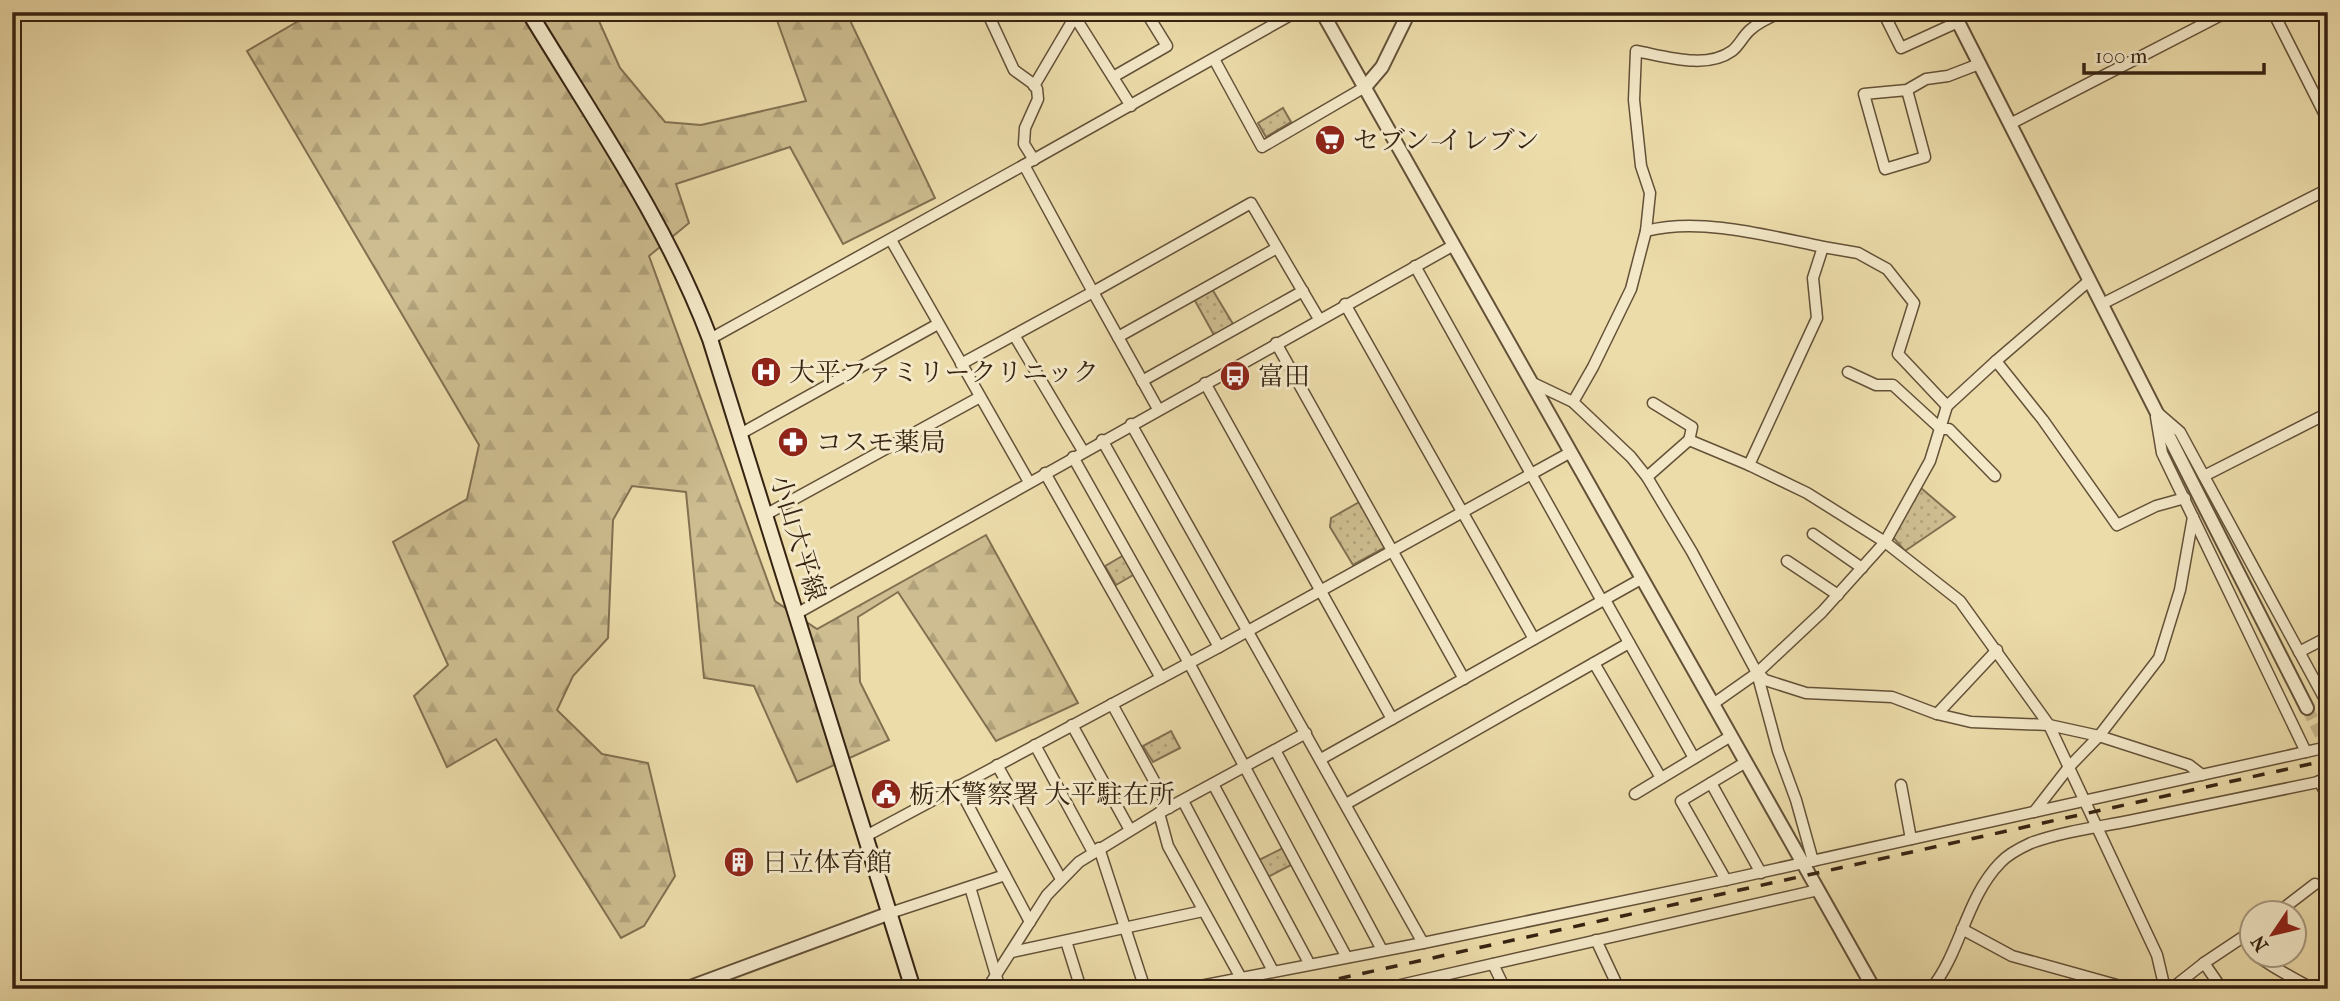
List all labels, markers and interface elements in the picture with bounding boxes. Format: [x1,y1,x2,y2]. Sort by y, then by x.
scale bar [2084,32,2265,76]
text: 100 m [2095,44,2148,68]
supermarket icon: セブン-イレブン [1313,123,1347,157]
place label: セブン-イレブン [1353,125,1540,156]
hospital icon: 大平ファミリークリニック [749,355,783,389]
place label: 大平ファミリークリニック [789,357,1099,388]
bus stop icon: 富田 [1218,359,1252,393]
place label: 富田 [1258,361,1310,392]
pharmacy icon: コスモ薬局 [776,425,810,459]
place label: コスモ薬局 [816,427,946,458]
street label: 小山大平線 [764,471,832,605]
public building icon: 栃木警察署 大平駐在所 [869,777,903,811]
place label: 栃木警察署 大平駐在所 [909,779,1175,810]
building icon: 日立体育館 [722,845,756,879]
place label: 日立体育館 [762,847,892,878]
north arrow [2238,900,2308,970]
text: N [2246,930,2273,955]

